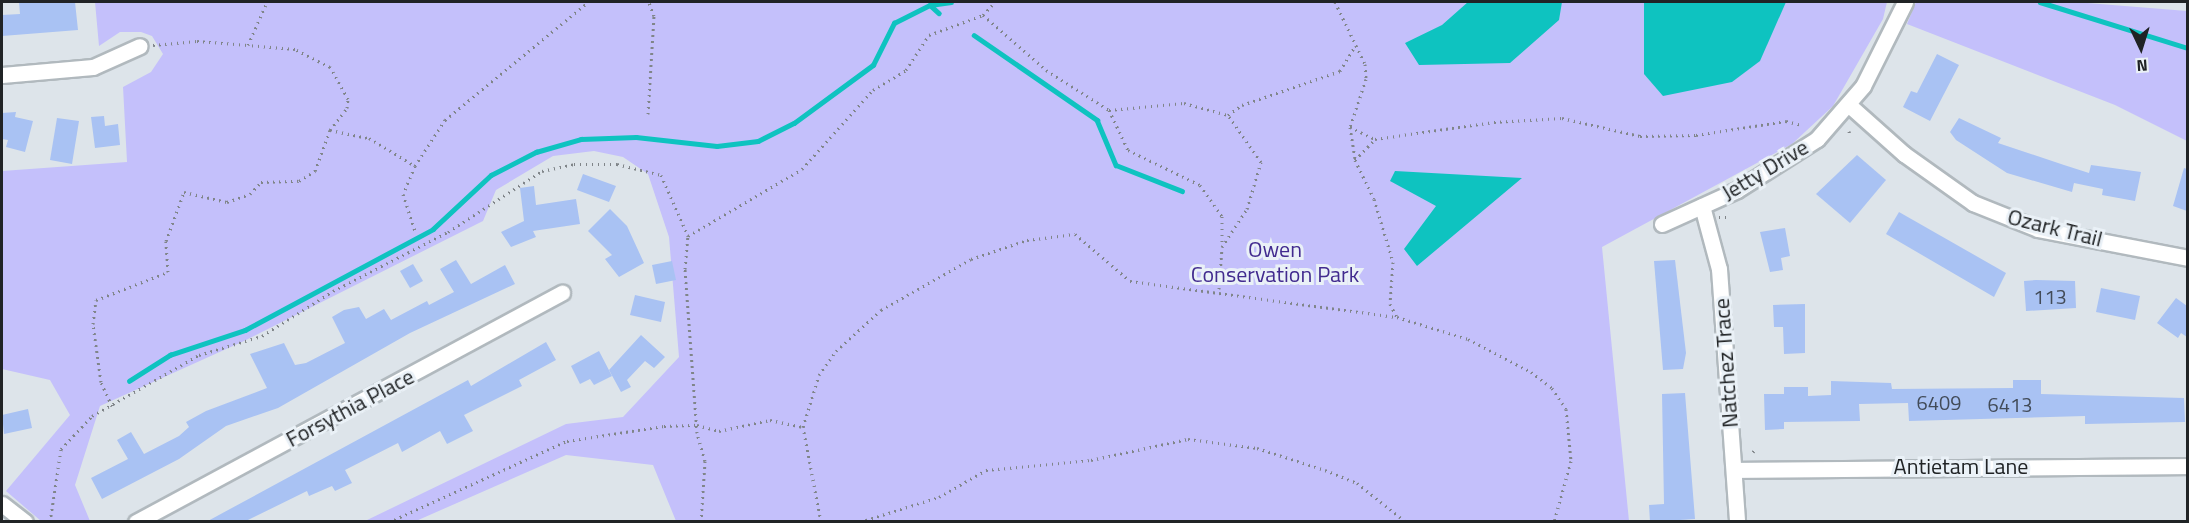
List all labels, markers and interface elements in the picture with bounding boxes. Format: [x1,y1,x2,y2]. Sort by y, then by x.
north arrow [2111,18,2171,78]
text: N [2136,54,2149,78]
street label: Jetty Drive [1717,134,1813,206]
street label: Ozark Trail [2005,203,2105,253]
park label: Owen Conservation Park [1191,236,1359,288]
house number: 113 [2033,284,2067,308]
street label: Natchez Trace [1708,297,1744,429]
street label: Forsythia Place [282,363,418,453]
house number: 6409 [1917,390,1961,414]
house number: 6413 [1988,392,2032,416]
street label: Antietam Lane [1894,454,2028,480]

